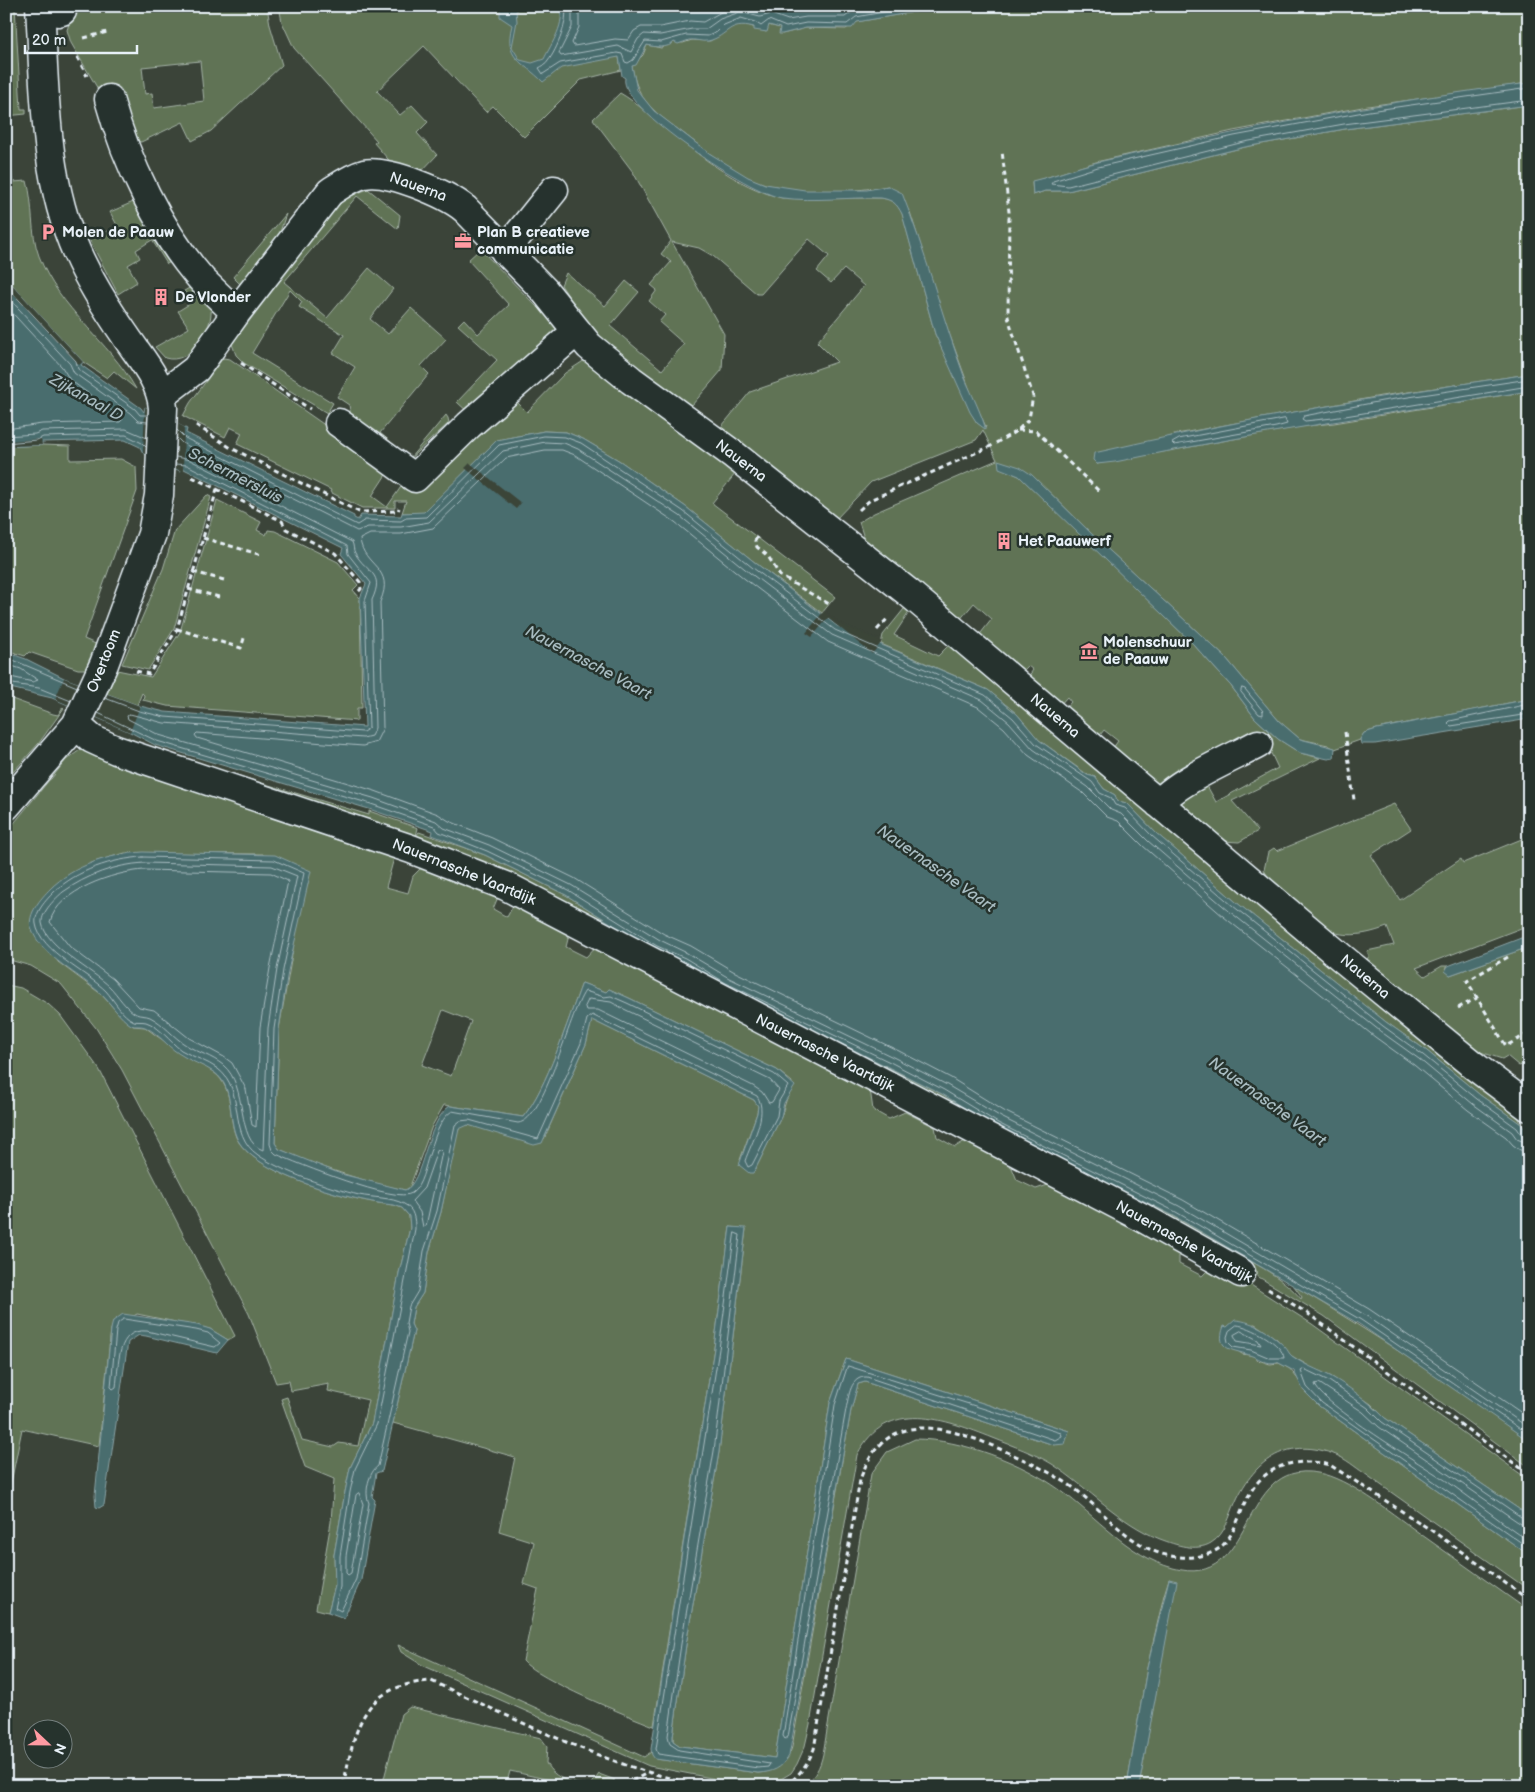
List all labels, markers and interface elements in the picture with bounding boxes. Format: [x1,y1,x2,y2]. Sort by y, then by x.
scale bar [25,22,138,54]
text: 20 m [32,31,66,50]
street label: Nauerna [387,168,449,206]
parking icon: Molen de Paauw [38,222,58,242]
place label: Molen de Paauw [62,223,174,242]
place label: Plan B creatieve communicatie [477,223,590,259]
office icon: Plan B creatieve communicatie [453,231,473,251]
building icon: De Vlonder [151,287,171,307]
place label: De Vlonder [175,288,252,307]
water label: Zijkanaal D [45,370,126,426]
street label: Nauerna [712,436,770,486]
water label: Schermersluis [185,444,285,508]
building icon: Het Paauwerf [994,531,1014,551]
place label: Het Paauwerf [1018,532,1111,551]
water label: Nauernasche Vaart [522,622,655,705]
street label: Overtoom [83,627,125,695]
place label: Molenschuur de Paauw [1103,633,1193,669]
museum icon: Molenschuur de Paauw [1079,641,1099,661]
street label: Nauerna [1026,690,1084,742]
water label: Nauernasche Vaart [873,821,1000,917]
street label: Nauernasche Vaartdijk [389,834,539,910]
street label: Nauerna [1336,951,1394,1003]
street label: Nauernasche Vaartdijk [752,1010,898,1097]
water label: Nauernasche Vaart [1205,1053,1330,1151]
street label: Nauernasche Vaartdijk [1112,1197,1256,1288]
north arrow [22,1720,72,1770]
text: N [50,1741,69,1757]

